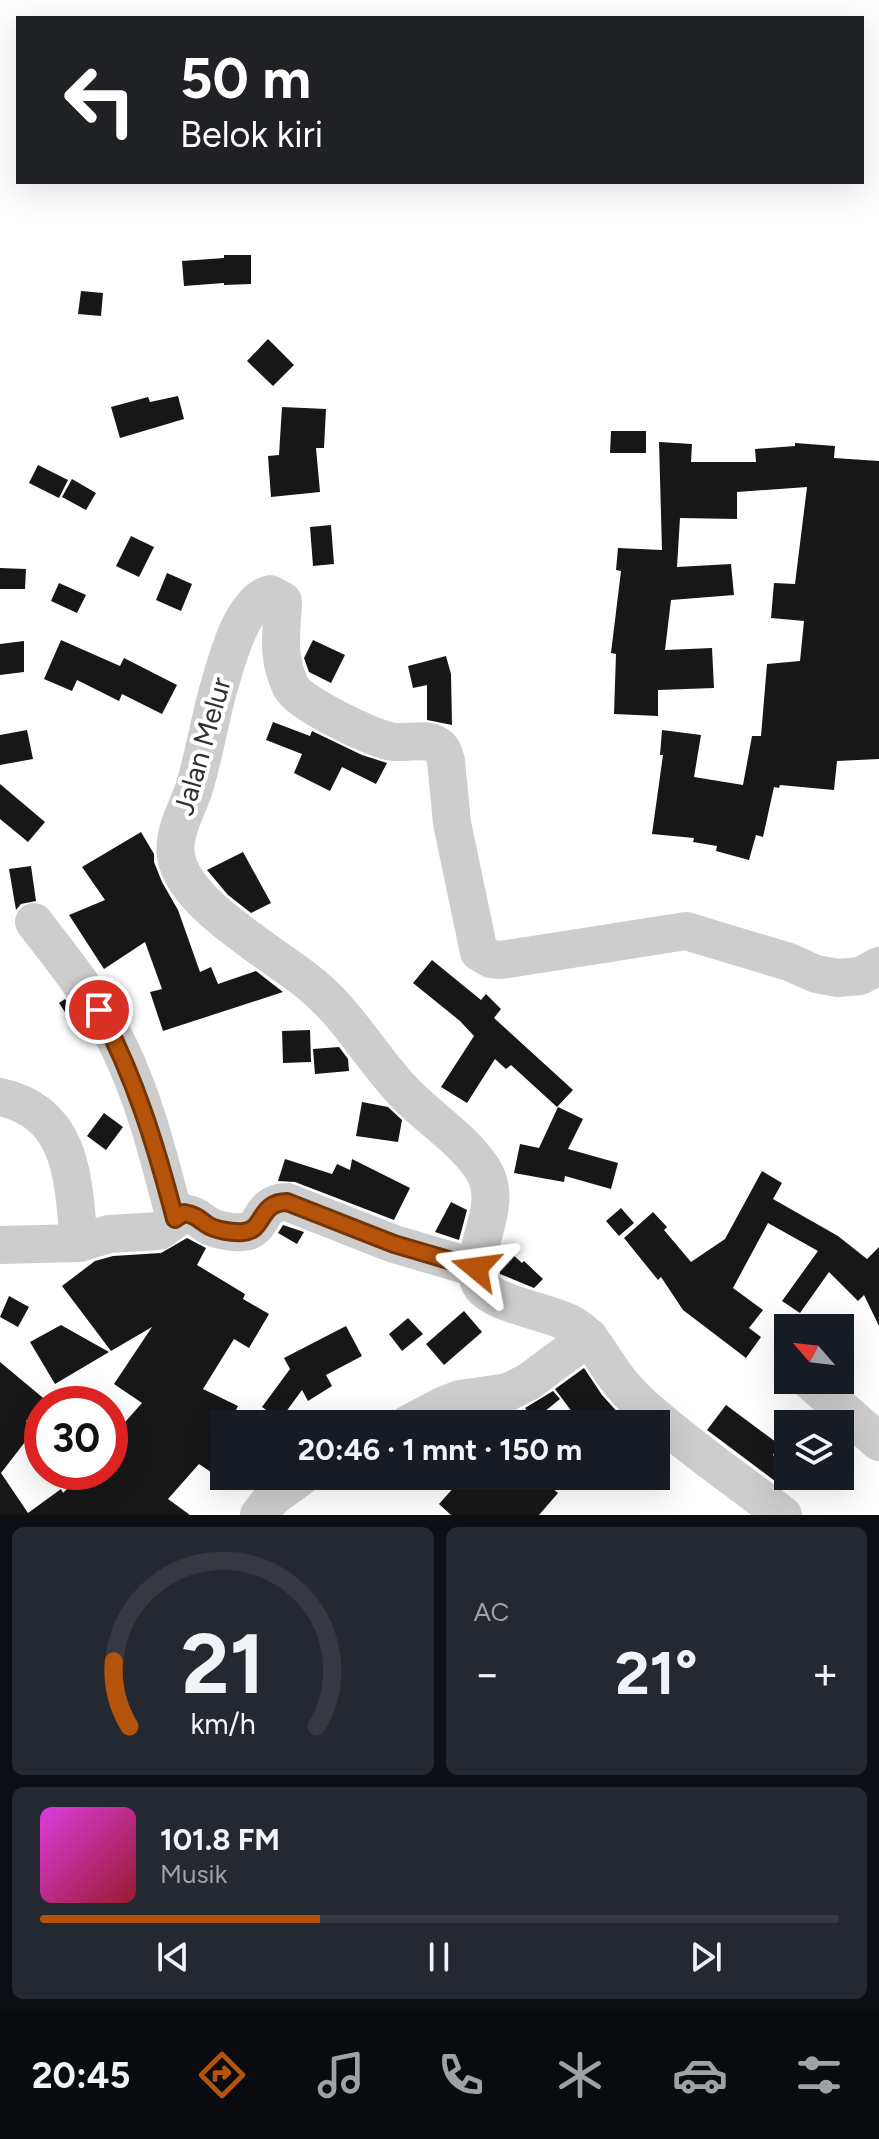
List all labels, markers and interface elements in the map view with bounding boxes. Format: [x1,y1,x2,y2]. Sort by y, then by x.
text: 50 m [180,45,311,112]
icon: left [48,48,152,152]
text: Belok kiri [180,113,323,156]
street label: Jalan Melur [166,673,238,819]
pin [65,976,133,1044]
icon: arrive [77,988,121,1032]
position arrow [434,1226,518,1310]
north arrow [774,1314,854,1394]
map controls [774,1314,854,1490]
speed limit sign: 30 [24,1386,128,1490]
button: layers [774,1410,854,1490]
text: 20:46 · 1 mnt · 150 m [298,1431,582,1468]
text: AC [474,1596,509,1628]
text: 21 [181,1614,264,1714]
text: 21° [615,1637,698,1709]
text: − [474,1647,501,1700]
text: + [812,1647,839,1700]
text: km/h [190,1707,255,1741]
text: 101.8 FM [160,1821,280,1858]
text: Musik [160,1858,227,1890]
icon: previous [151,1935,195,1979]
icon: pause [417,1935,461,1979]
icon: next [684,1935,728,1979]
icon: directions [194,2047,250,2103]
icon: music [313,2047,369,2103]
icon: phone [433,2047,489,2103]
icon: climate [552,2047,608,2103]
icon: car [672,2047,728,2103]
icon: filters [791,2047,847,2103]
text: 20:45 [32,2054,130,2097]

